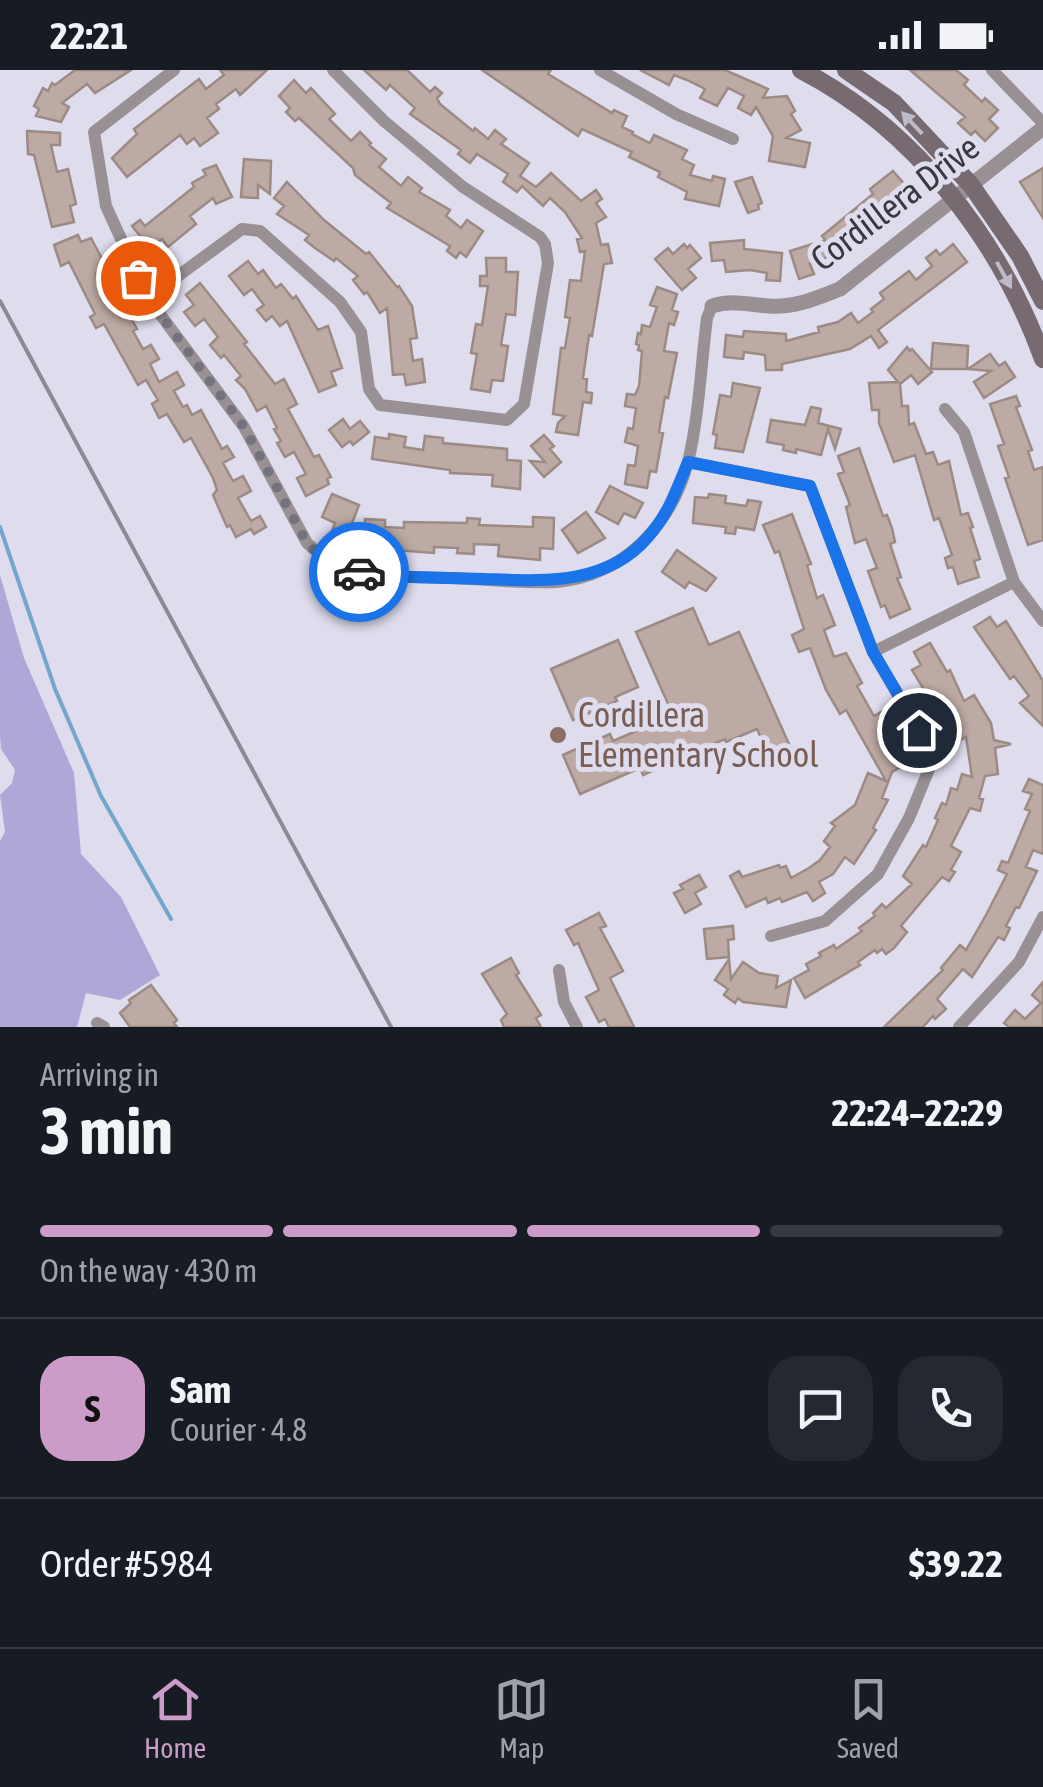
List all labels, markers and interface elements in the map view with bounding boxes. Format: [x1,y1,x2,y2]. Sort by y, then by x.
text: 22:21 [50,14,128,57]
one-way arrow [902,111,924,136]
street label: Cordillera Drive [803,126,986,278]
pin [96,236,181,321]
icon: bag [111,251,166,306]
one-way arrow [996,261,1013,290]
courier [309,522,409,622]
icon: car [332,545,387,600]
pin [877,688,962,773]
place label: Cordillera Elementary School [578,694,819,774]
icon: home [892,703,947,758]
marker: Cordillera Elementary School [547,724,569,746]
text: Arriving in [40,1056,159,1093]
text: 22:24–22:29 [831,1091,1003,1134]
text: 3 min [40,1093,173,1168]
text: On the way · 430 m [40,1252,257,1289]
button: chat [768,1356,873,1461]
button: phone [898,1356,1003,1461]
text: Sam [170,1368,231,1411]
text: S [85,1387,100,1430]
text: Courier · 4.8 [170,1411,307,1448]
text: Order #5984 [40,1542,213,1585]
text: $39.22 [909,1542,1003,1585]
tab: Home [144,1672,206,1764]
tab: Map [494,1672,549,1764]
tab: Saved [837,1672,899,1764]

